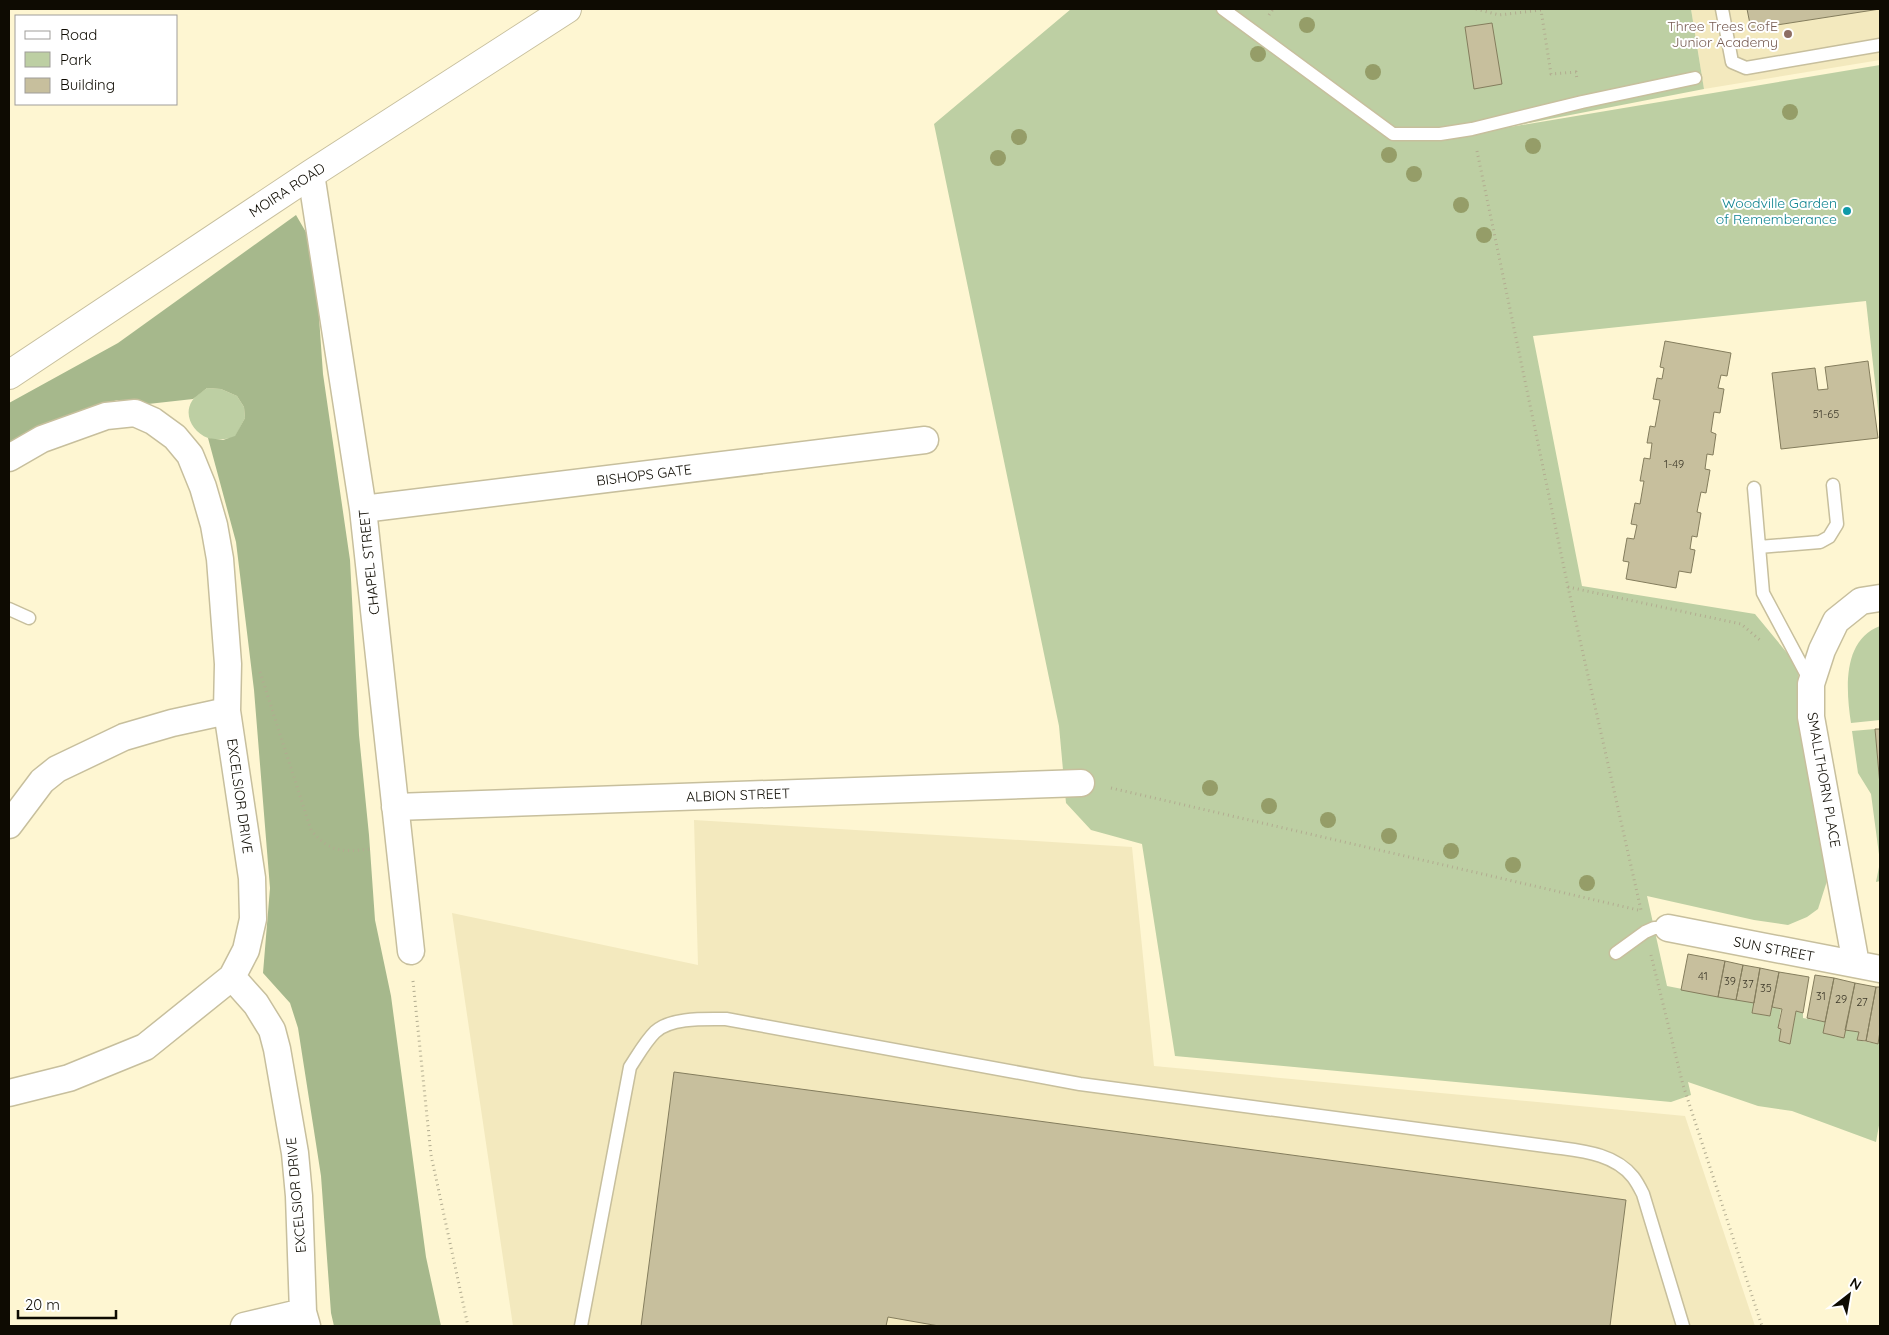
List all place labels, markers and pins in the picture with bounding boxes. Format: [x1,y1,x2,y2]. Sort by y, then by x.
place label: Three Trees CofE Junior Academy [1667,17,1778,51]
marker: Three Trees CofE Junior Academy [1782,28,1794,40]
place label: Woodville Garden of Rememberance [1716,194,1837,228]
marker: Woodville Garden of Rememberance [1841,205,1853,217]

